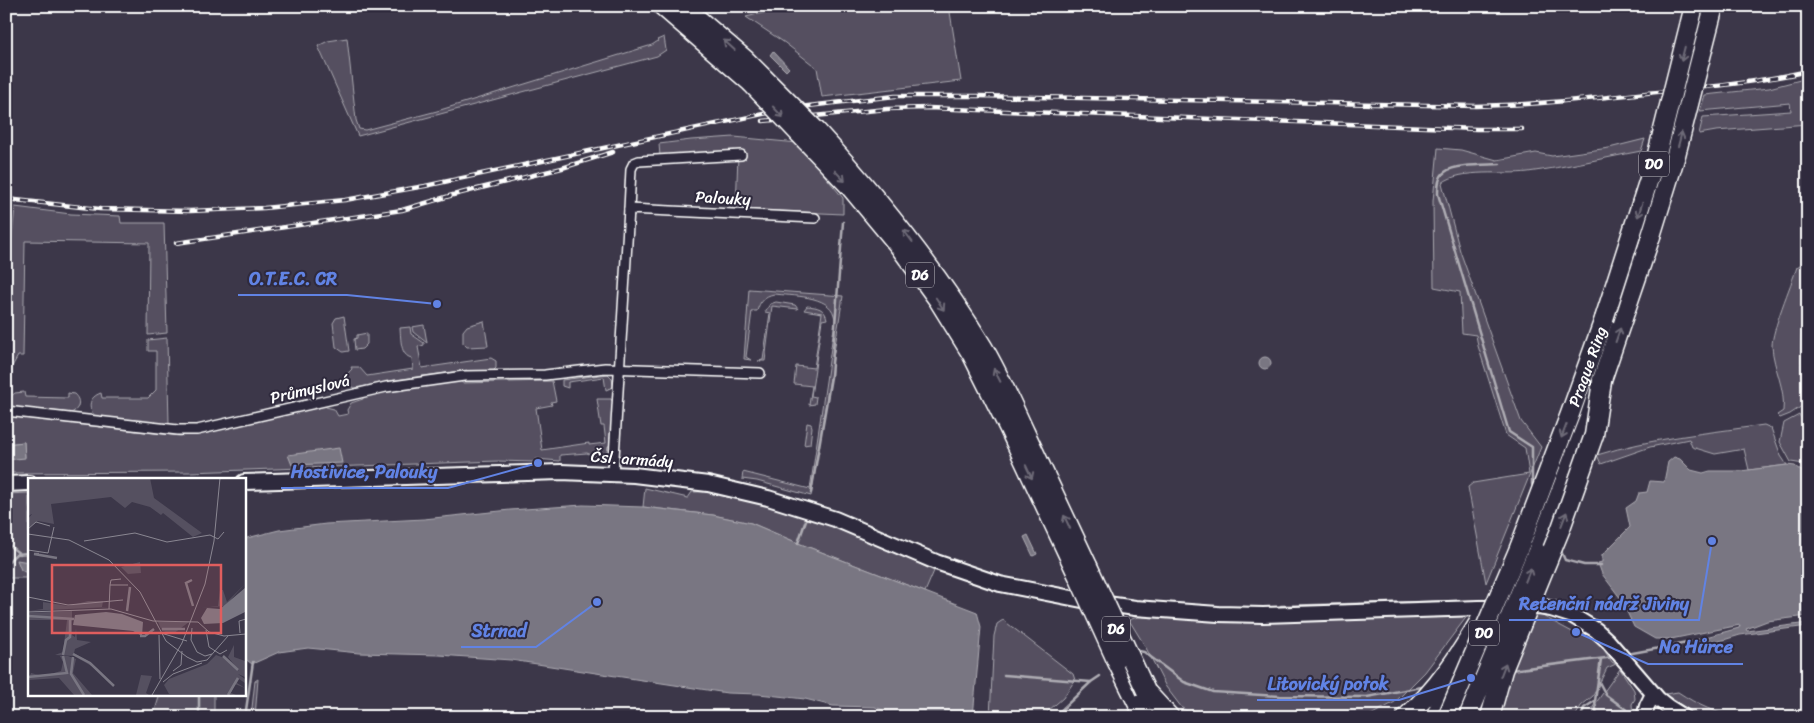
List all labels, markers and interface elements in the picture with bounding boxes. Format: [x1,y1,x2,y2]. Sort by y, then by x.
one-way arrow [722,39,735,51]
one-way arrow [1678,45,1687,61]
one-way arrow [772,105,784,118]
one-way arrow [1676,131,1685,147]
road number: D0 [1639,152,1669,176]
one-way arrow [834,170,846,182]
street label: Palouky [694,182,752,214]
one-way arrow [1634,202,1644,218]
one-way arrow [902,230,913,243]
callout: O.T.E.C. CR [238,262,347,295]
road number: D6 [906,262,934,288]
text: O.T.E.C. CR [249,263,337,295]
one-way arrow [935,296,945,310]
street label: Prague Ring [1559,322,1615,411]
one-way arrow [1614,328,1623,343]
street label: Průmyslová [267,366,353,412]
one-way arrow [992,368,1001,383]
one-way arrow [1559,423,1568,438]
street label: Čsl. armády [590,442,675,476]
callout: Hostivice, Palouky [281,455,448,488]
text: Hostivice, Palouky [290,456,438,488]
one-way arrow [1024,464,1034,479]
inset map [28,478,245,696]
one-way arrow [1560,512,1569,527]
one-way arrow [1062,515,1071,530]
one-way arrow [1523,568,1533,583]
callout: Retenční nádrž Jiviny [1509,587,1699,620]
text: Retenční nádrž Jiviny [1518,588,1690,620]
callout: Strnad [461,614,536,647]
text: Strnad [471,615,528,647]
road number: D6 [1102,616,1130,642]
road number: D0 [1469,620,1499,646]
callout: Na Hůrce [1648,631,1743,664]
text: Na Hůrce [1658,631,1734,663]
one-way arrow [1499,663,1508,678]
callout: Litovický potok [1257,667,1399,700]
text: Litovický potok [1268,668,1389,700]

